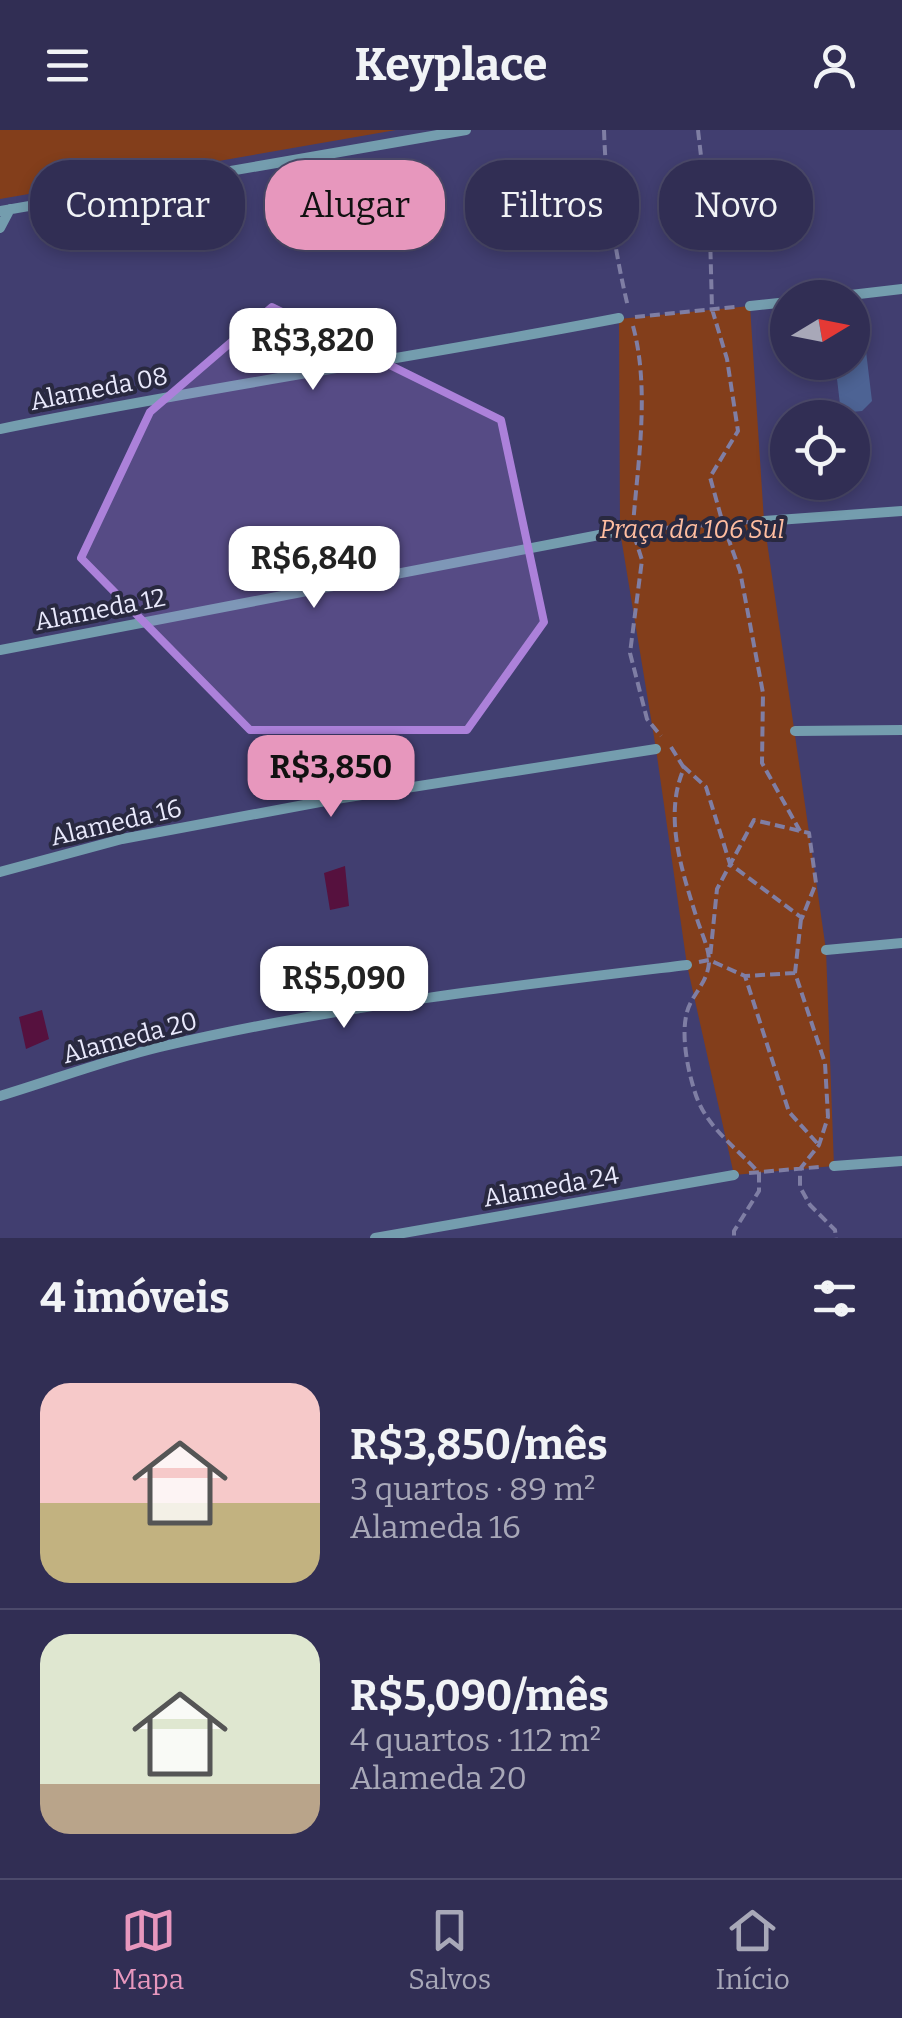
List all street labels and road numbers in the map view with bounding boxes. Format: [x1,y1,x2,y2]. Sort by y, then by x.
street label: Alameda 08 [28,361,170,417]
street label: Alameda 12 [32,583,168,637]
street label: Alameda 16 [48,793,184,853]
street label: Alameda 20 [59,1006,201,1070]
street label: Alameda 24 [481,1160,621,1214]

